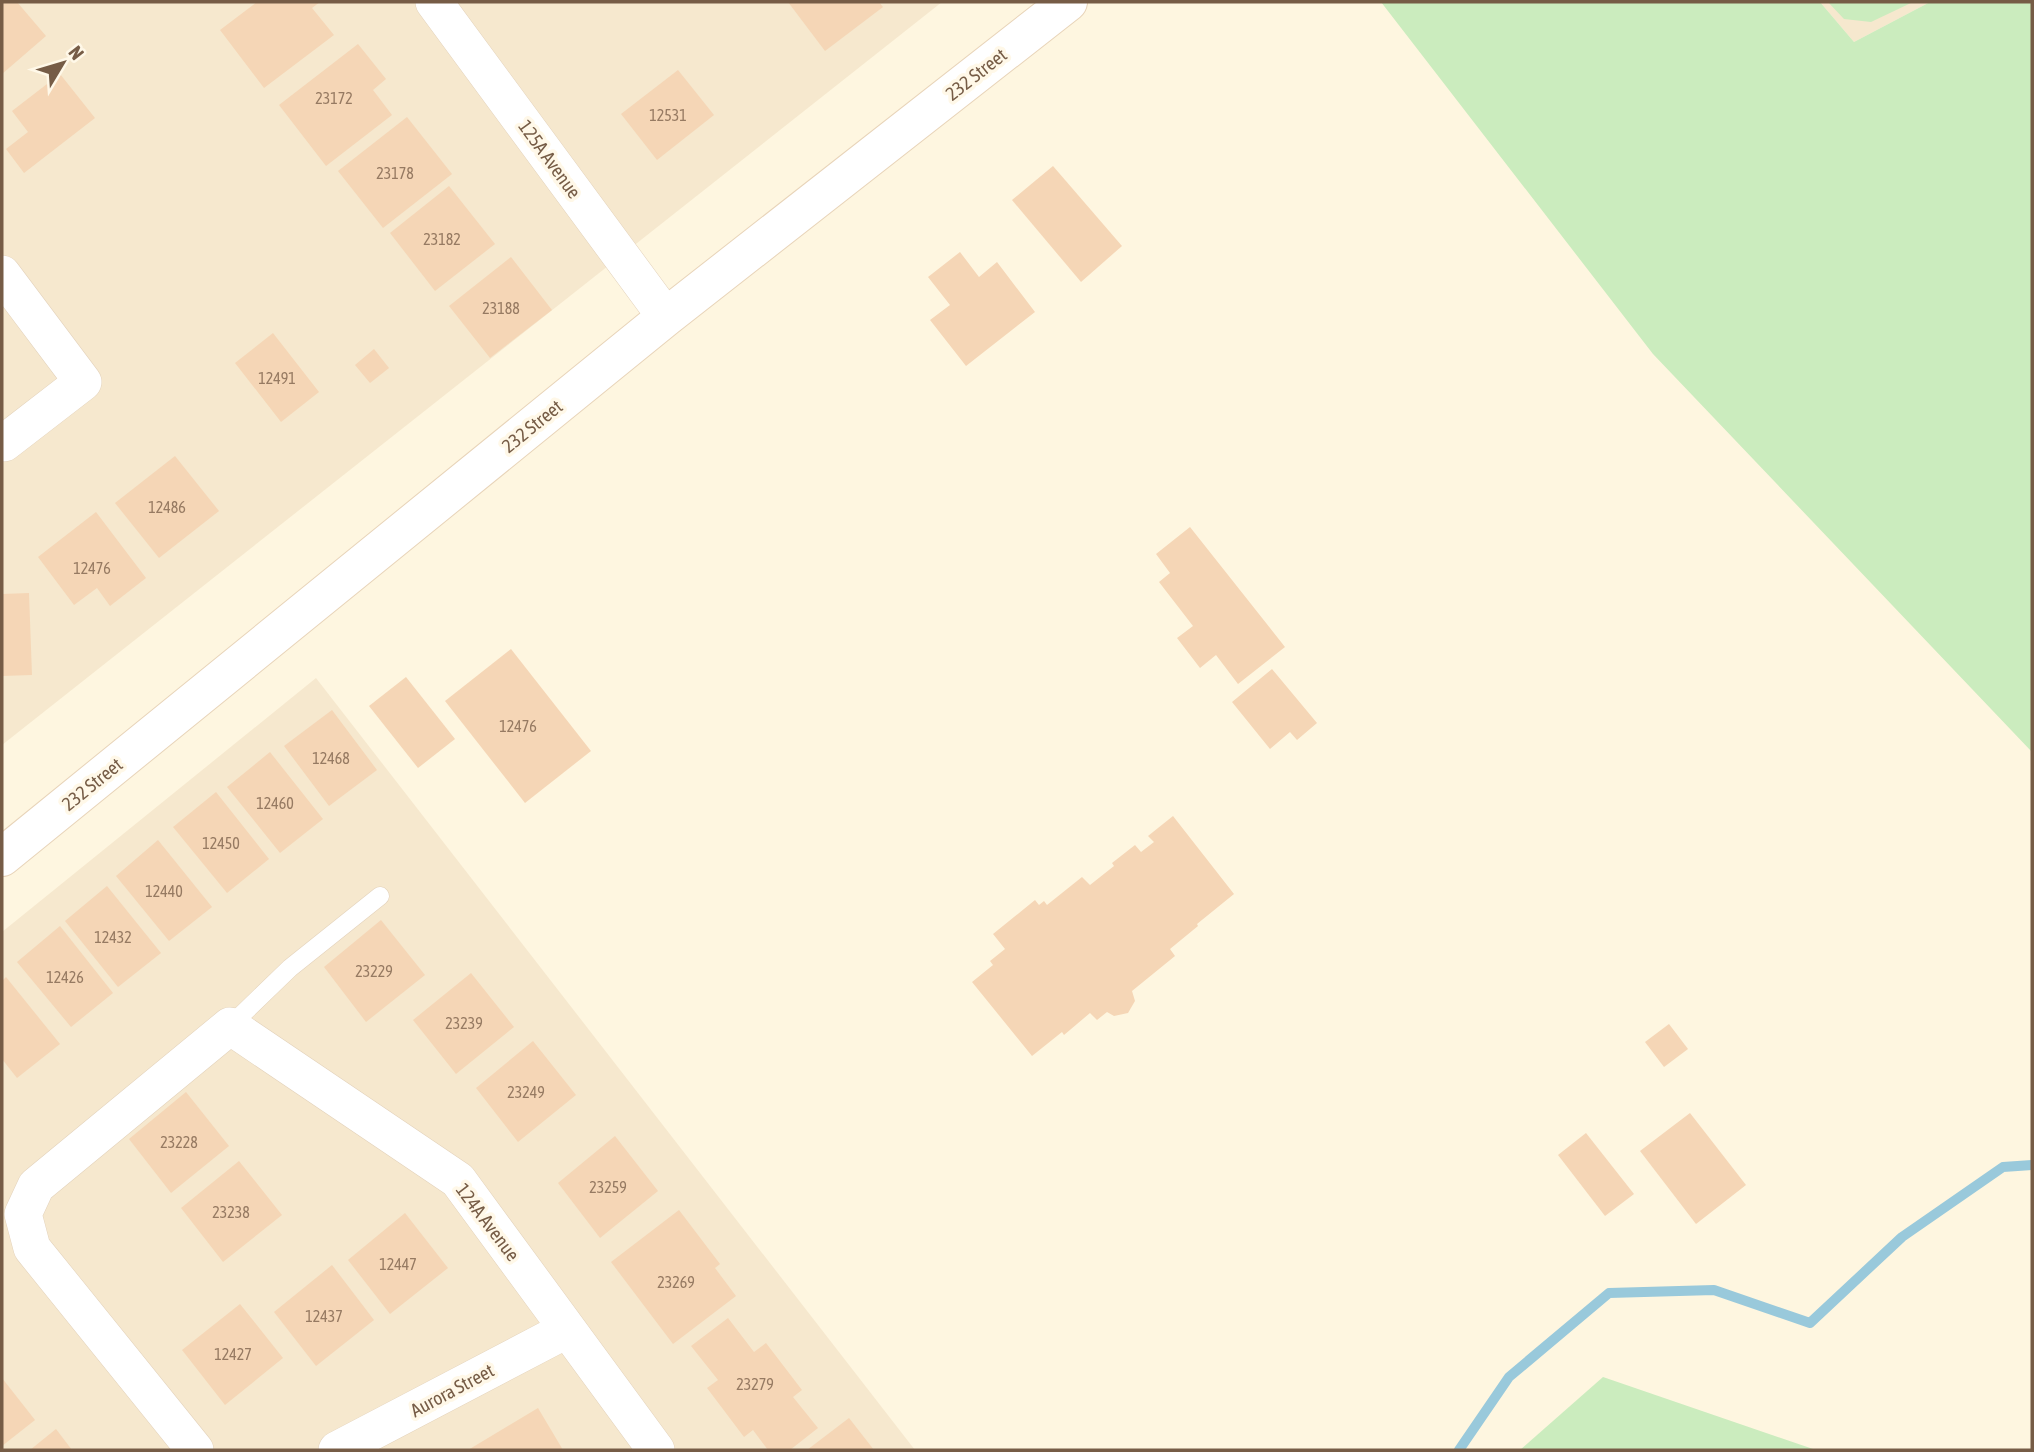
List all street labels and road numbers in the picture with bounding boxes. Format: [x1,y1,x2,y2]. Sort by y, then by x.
street label: 232 Street [941,43,1011,105]
street label: 125A Avenue [514,116,586,202]
street label: 232 Street [497,395,567,457]
street label: 232 Street [57,753,127,815]
street label: 124A Avenue [452,1179,524,1265]
street label: Aurora Street [406,1359,498,1421]

